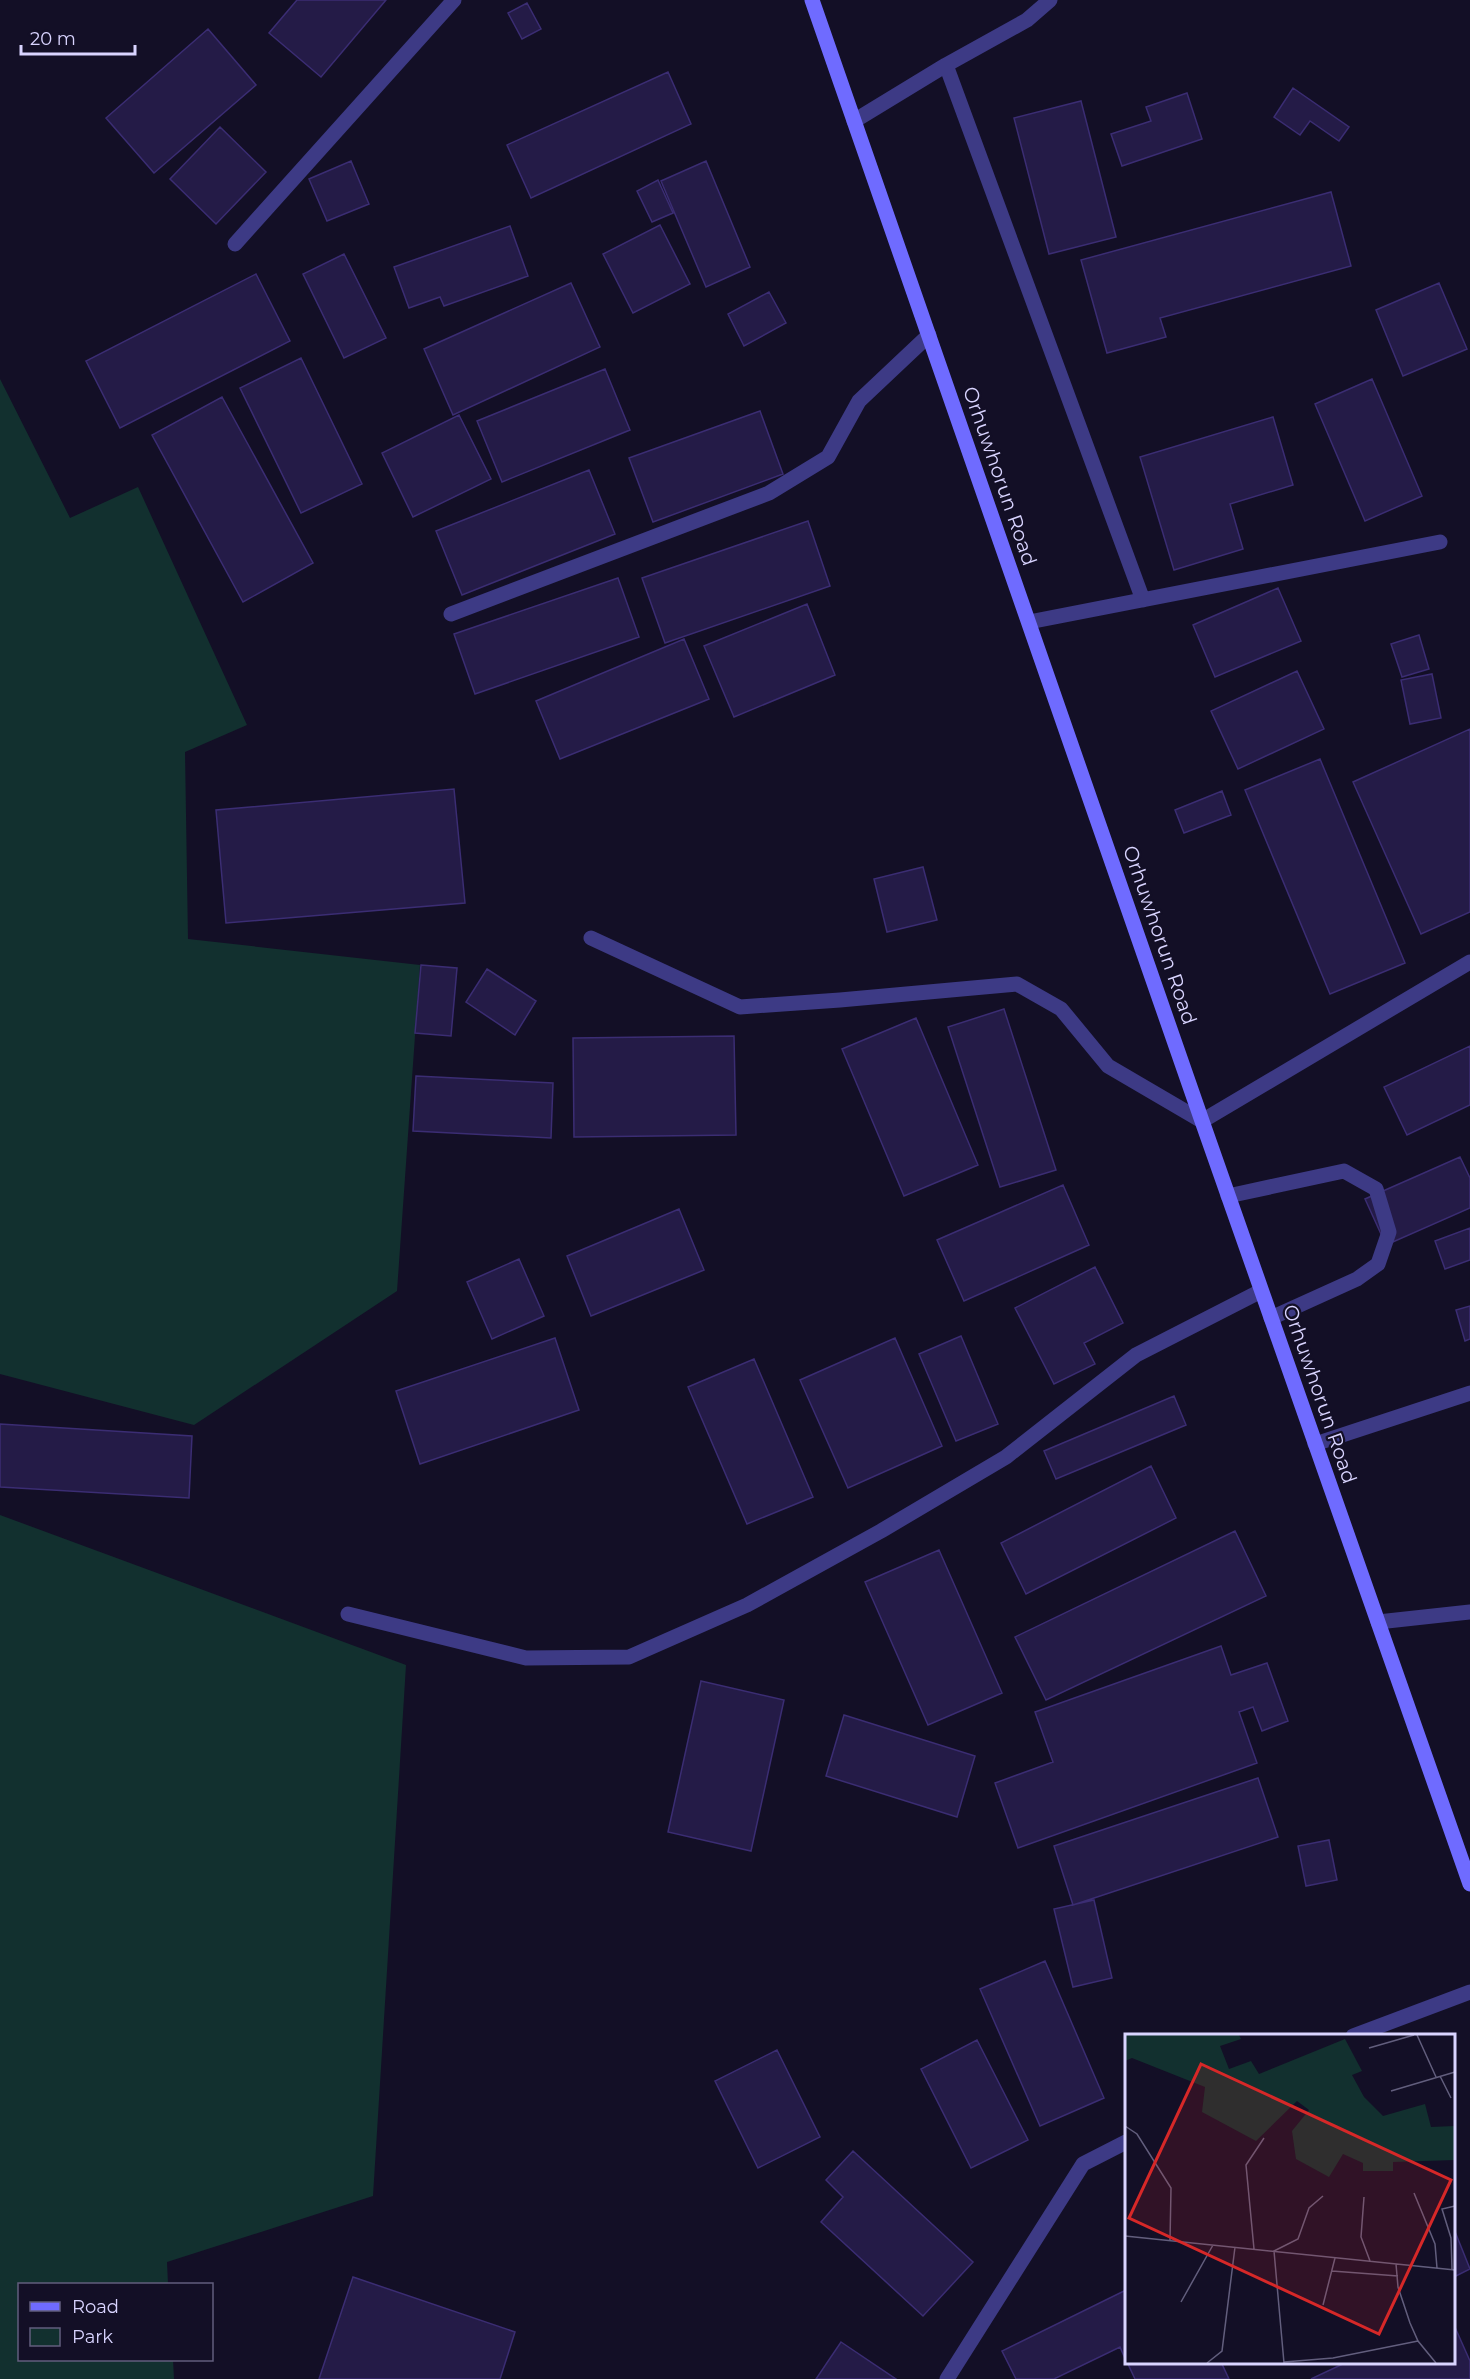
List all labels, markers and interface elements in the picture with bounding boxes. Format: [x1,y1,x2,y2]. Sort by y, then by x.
scale bar [21,18,135,56]
text: 20 m [30,28,76,50]
street label: Orhuwhorun Road [958,383,1042,569]
street label: Orhuwhorun Road [1118,842,1202,1028]
street label: Orhuwhorun Road [1278,1301,1362,1487]
inset map [1125,2034,1455,2364]
legend [18,2283,213,2361]
text: Road [72,2296,119,2318]
text: Park [72,2326,113,2348]

